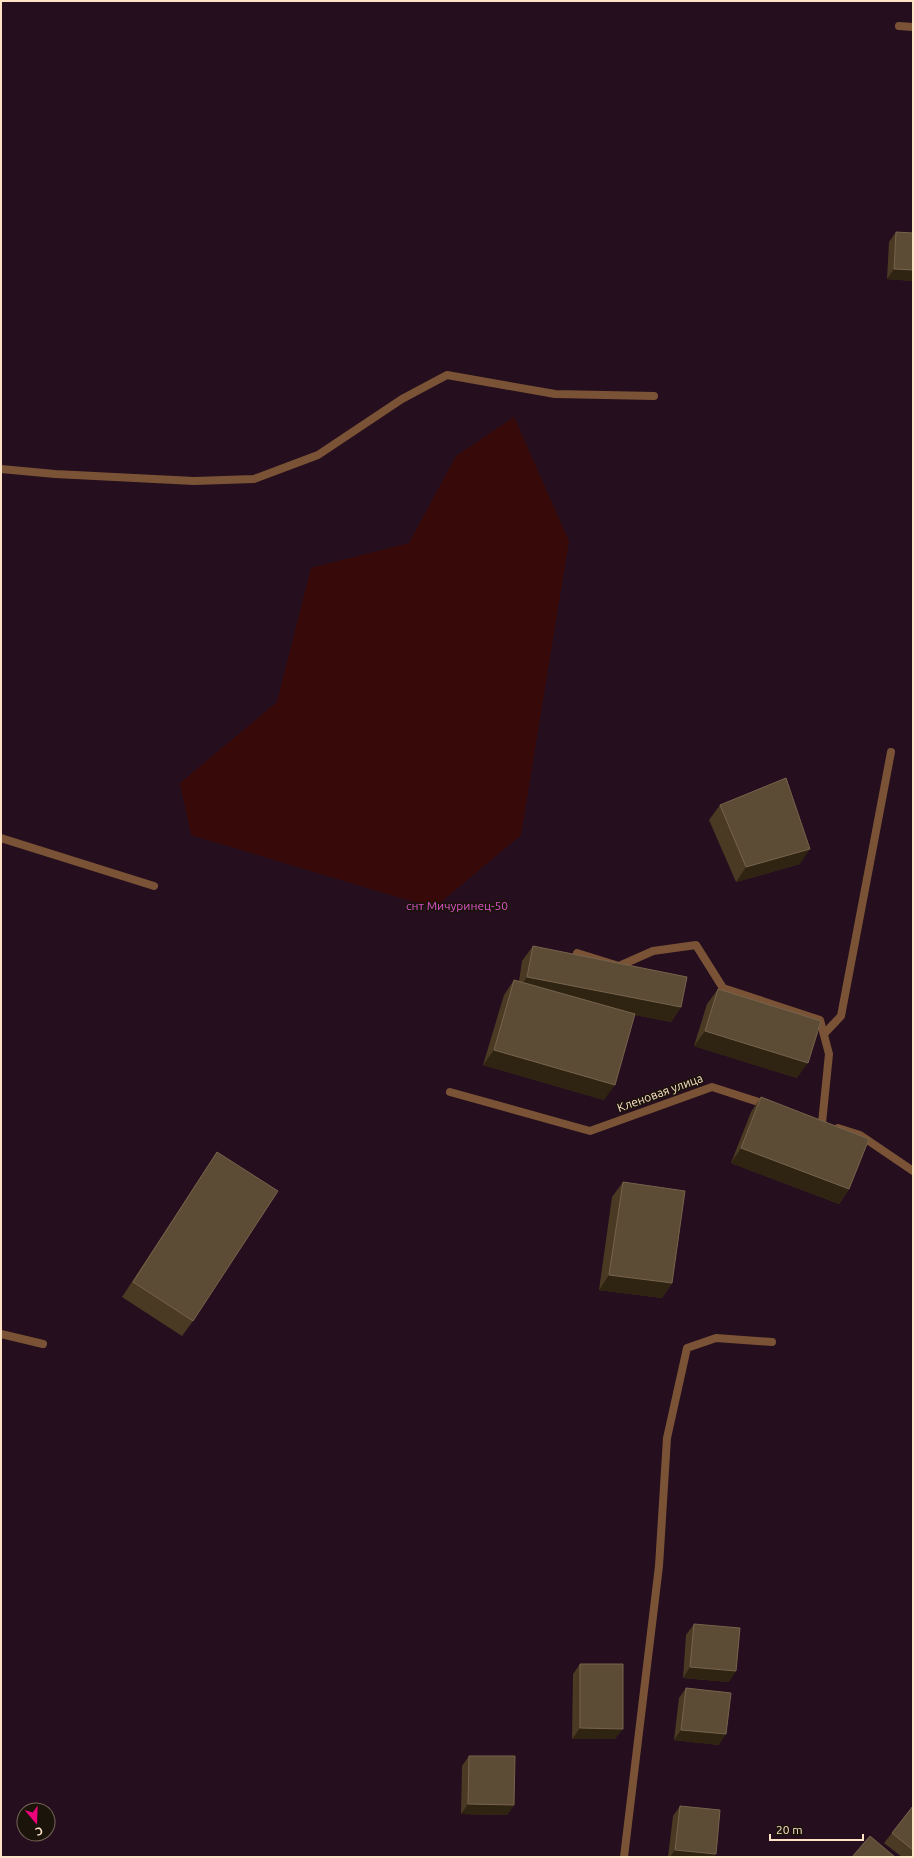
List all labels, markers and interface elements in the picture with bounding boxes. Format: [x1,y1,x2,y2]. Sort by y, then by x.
park label: снт Мичуринец-50 [406,899,508,912]
street label: Кленовая улица [615,1071,704,1114]
north arrow [16,1802,56,1842]
scale bar [770,1816,863,1842]
text: 20 m [776,1823,803,1836]
text: С [34,1825,45,1838]

